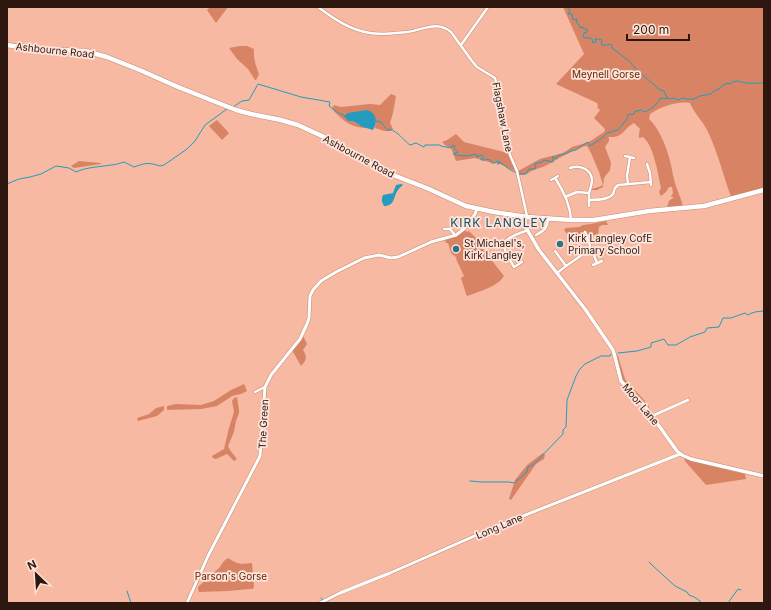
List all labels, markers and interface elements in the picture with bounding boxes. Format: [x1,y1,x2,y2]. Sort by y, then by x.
scale bar [627,16,689,42]
text: 200 m [633,22,669,37]
street label: Ashbourne Road [15,40,95,60]
park label: Meynell Gorse [572,68,640,80]
street label: Flagshaw Lane [490,81,516,153]
street label: Ashbourne Road [321,132,397,180]
district label: KIRK LANGLEY [450,215,548,230]
place label: Kirk Langley CofE Primary School [568,232,652,256]
place label: St Michael's, Kirk Langley [464,237,525,261]
marker: Kirk Langley CofE Primary School [555,239,565,249]
marker: St Michael's, Kirk Langley [451,244,461,254]
street label: Moor Lane [620,381,662,427]
street label: The Green [256,399,270,449]
street label: Long Lane [474,511,524,541]
north arrow [16,554,56,594]
text: N [25,557,39,573]
park label: Parson's Gorse [195,570,267,582]

